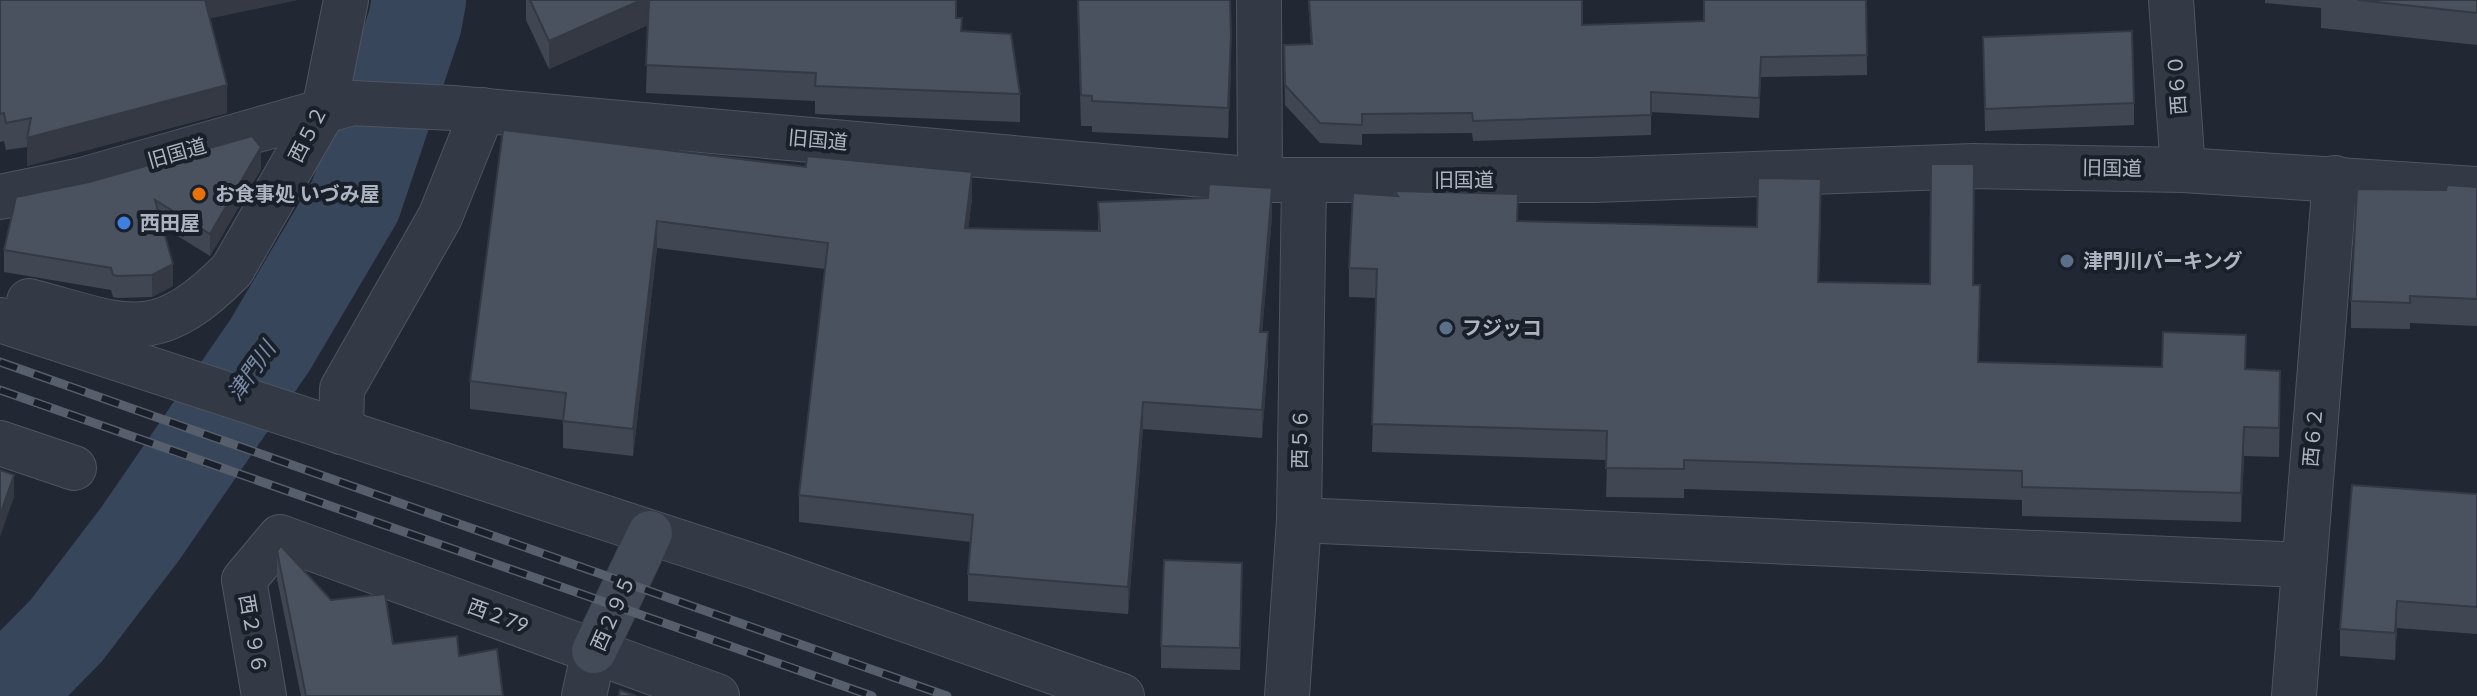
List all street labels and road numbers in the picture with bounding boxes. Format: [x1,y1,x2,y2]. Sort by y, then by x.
street label: 西６０ [2162,54,2190,116]
street label: 西５２ [283,101,331,166]
street label: 旧国道 [787,124,849,154]
street label: 旧国道 [145,132,209,172]
street label: 旧国道 [2082,154,2142,180]
street label: 旧国道 [1434,167,1494,191]
street label: 西６２ [2297,406,2327,468]
street label: 西５６ [1286,409,1312,469]
street label: 西２９５ [585,571,639,654]
street label: 西２９６ [235,592,273,675]
street label: 西２79 [465,593,532,637]

